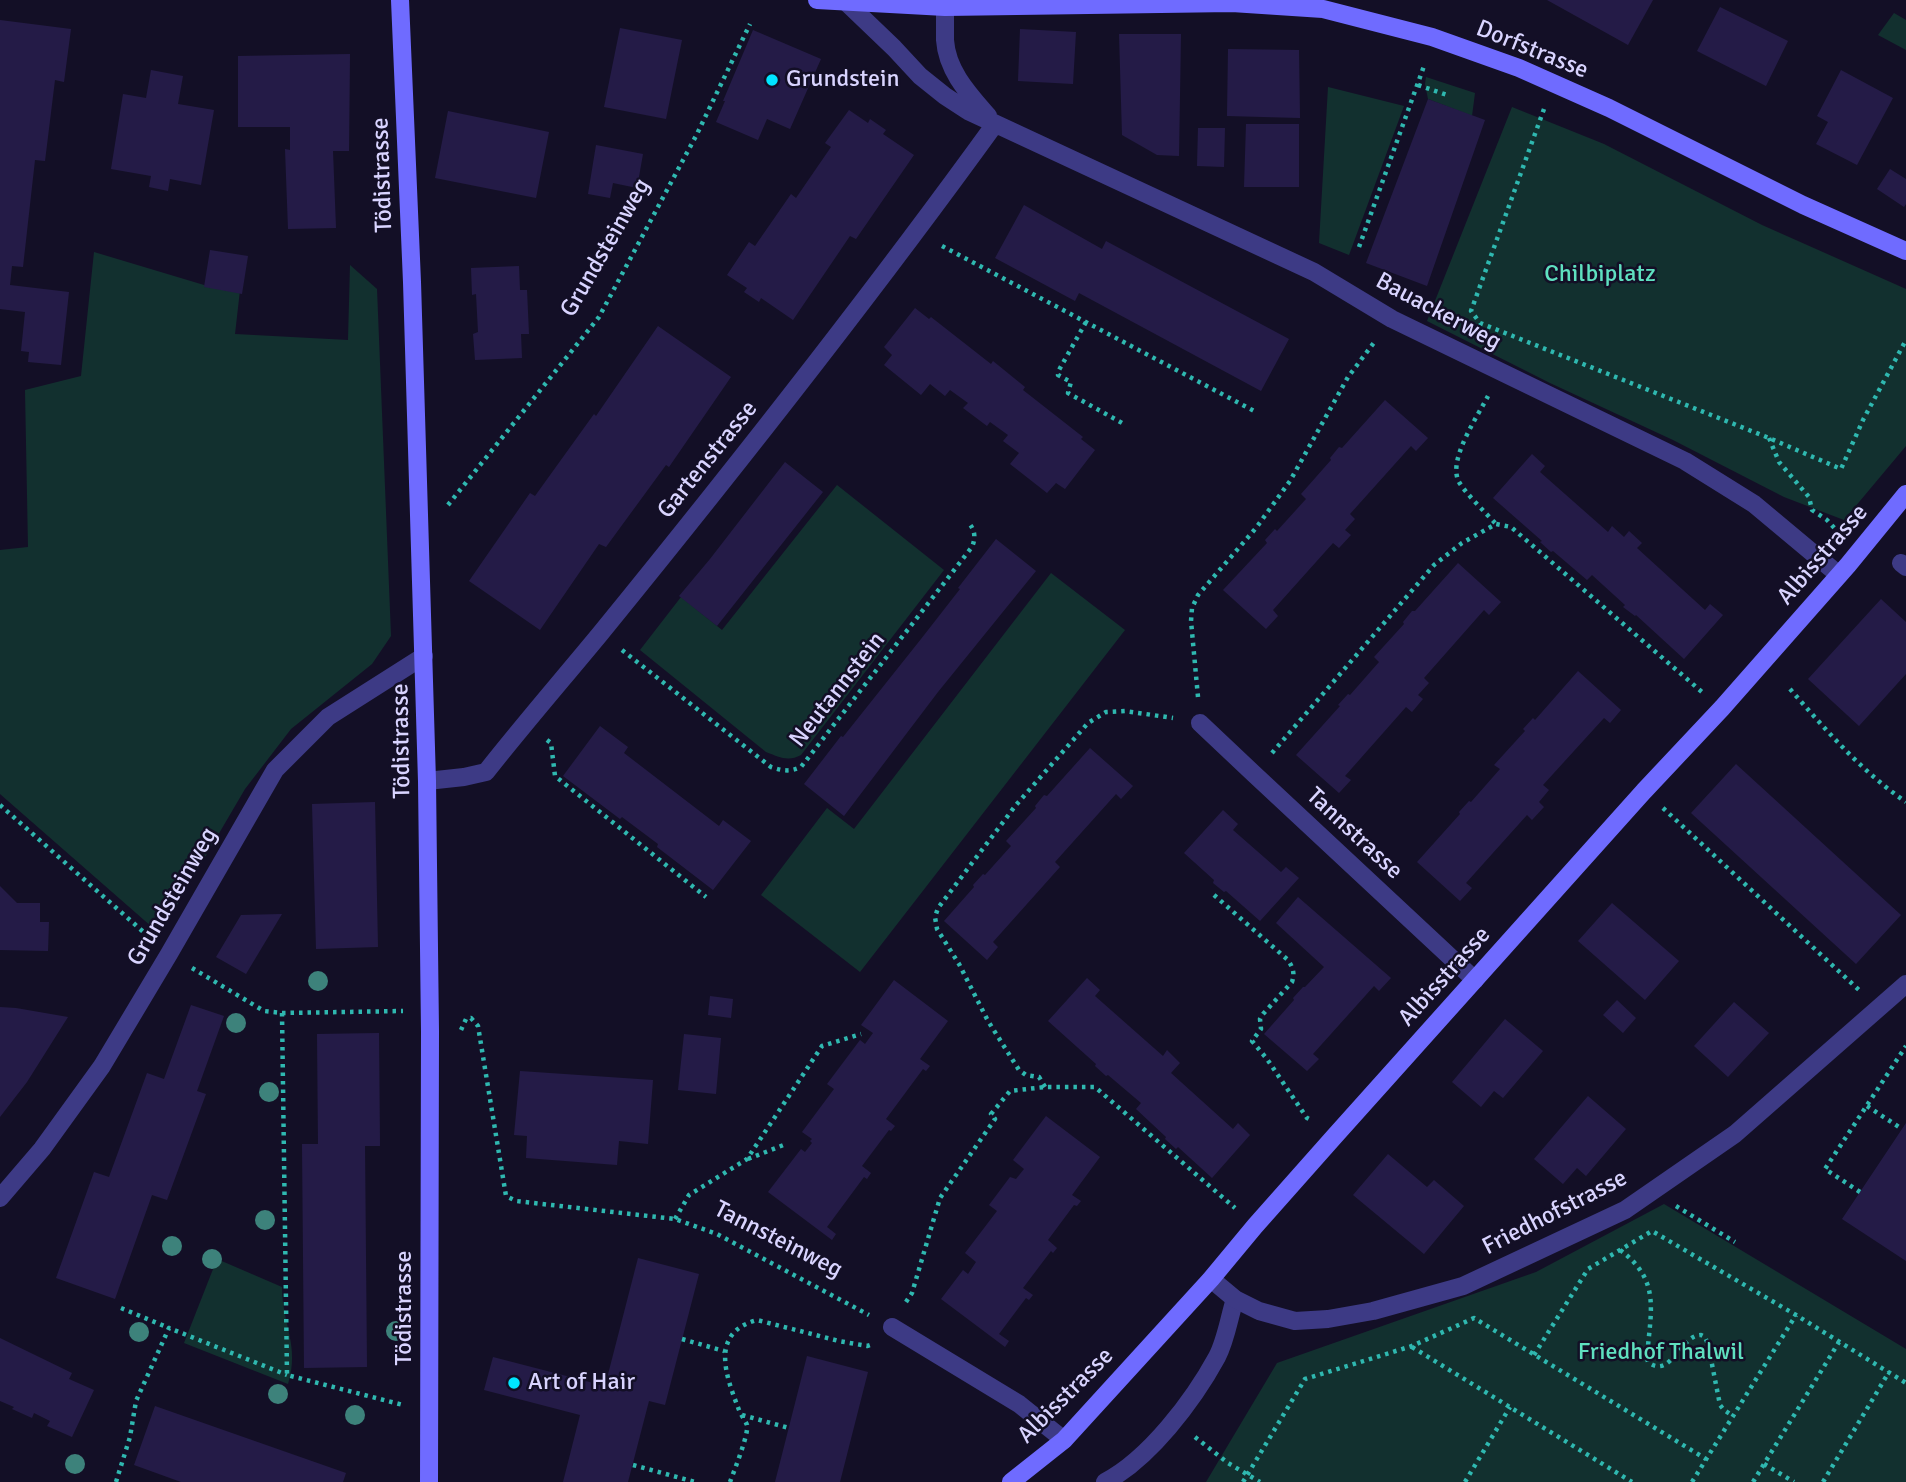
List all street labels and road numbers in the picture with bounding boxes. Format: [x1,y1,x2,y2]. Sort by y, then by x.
street label: Dorfstrasse [1472,14,1592,86]
street label: Tödistrasse [367,117,399,233]
street label: Grundsteinweg [555,174,657,322]
street label: Bauackerweg [1370,267,1506,357]
street label: Gartenstrasse [652,395,764,525]
street label: Albisstrasse [1771,499,1875,611]
street label: Neutannstein [784,627,892,753]
street label: Tödistrasse [387,683,417,799]
street label: Tannstrasse [1300,782,1408,886]
street label: Grundsteinweg [122,823,224,971]
street label: Albisstrasse [1393,921,1497,1033]
street label: Friedhofstrasse [1478,1164,1632,1262]
street label: Tannsteinweg [709,1195,847,1285]
street label: Tödistrasse [391,1250,419,1366]
street label: Albisstrasse [1012,1342,1120,1450]

